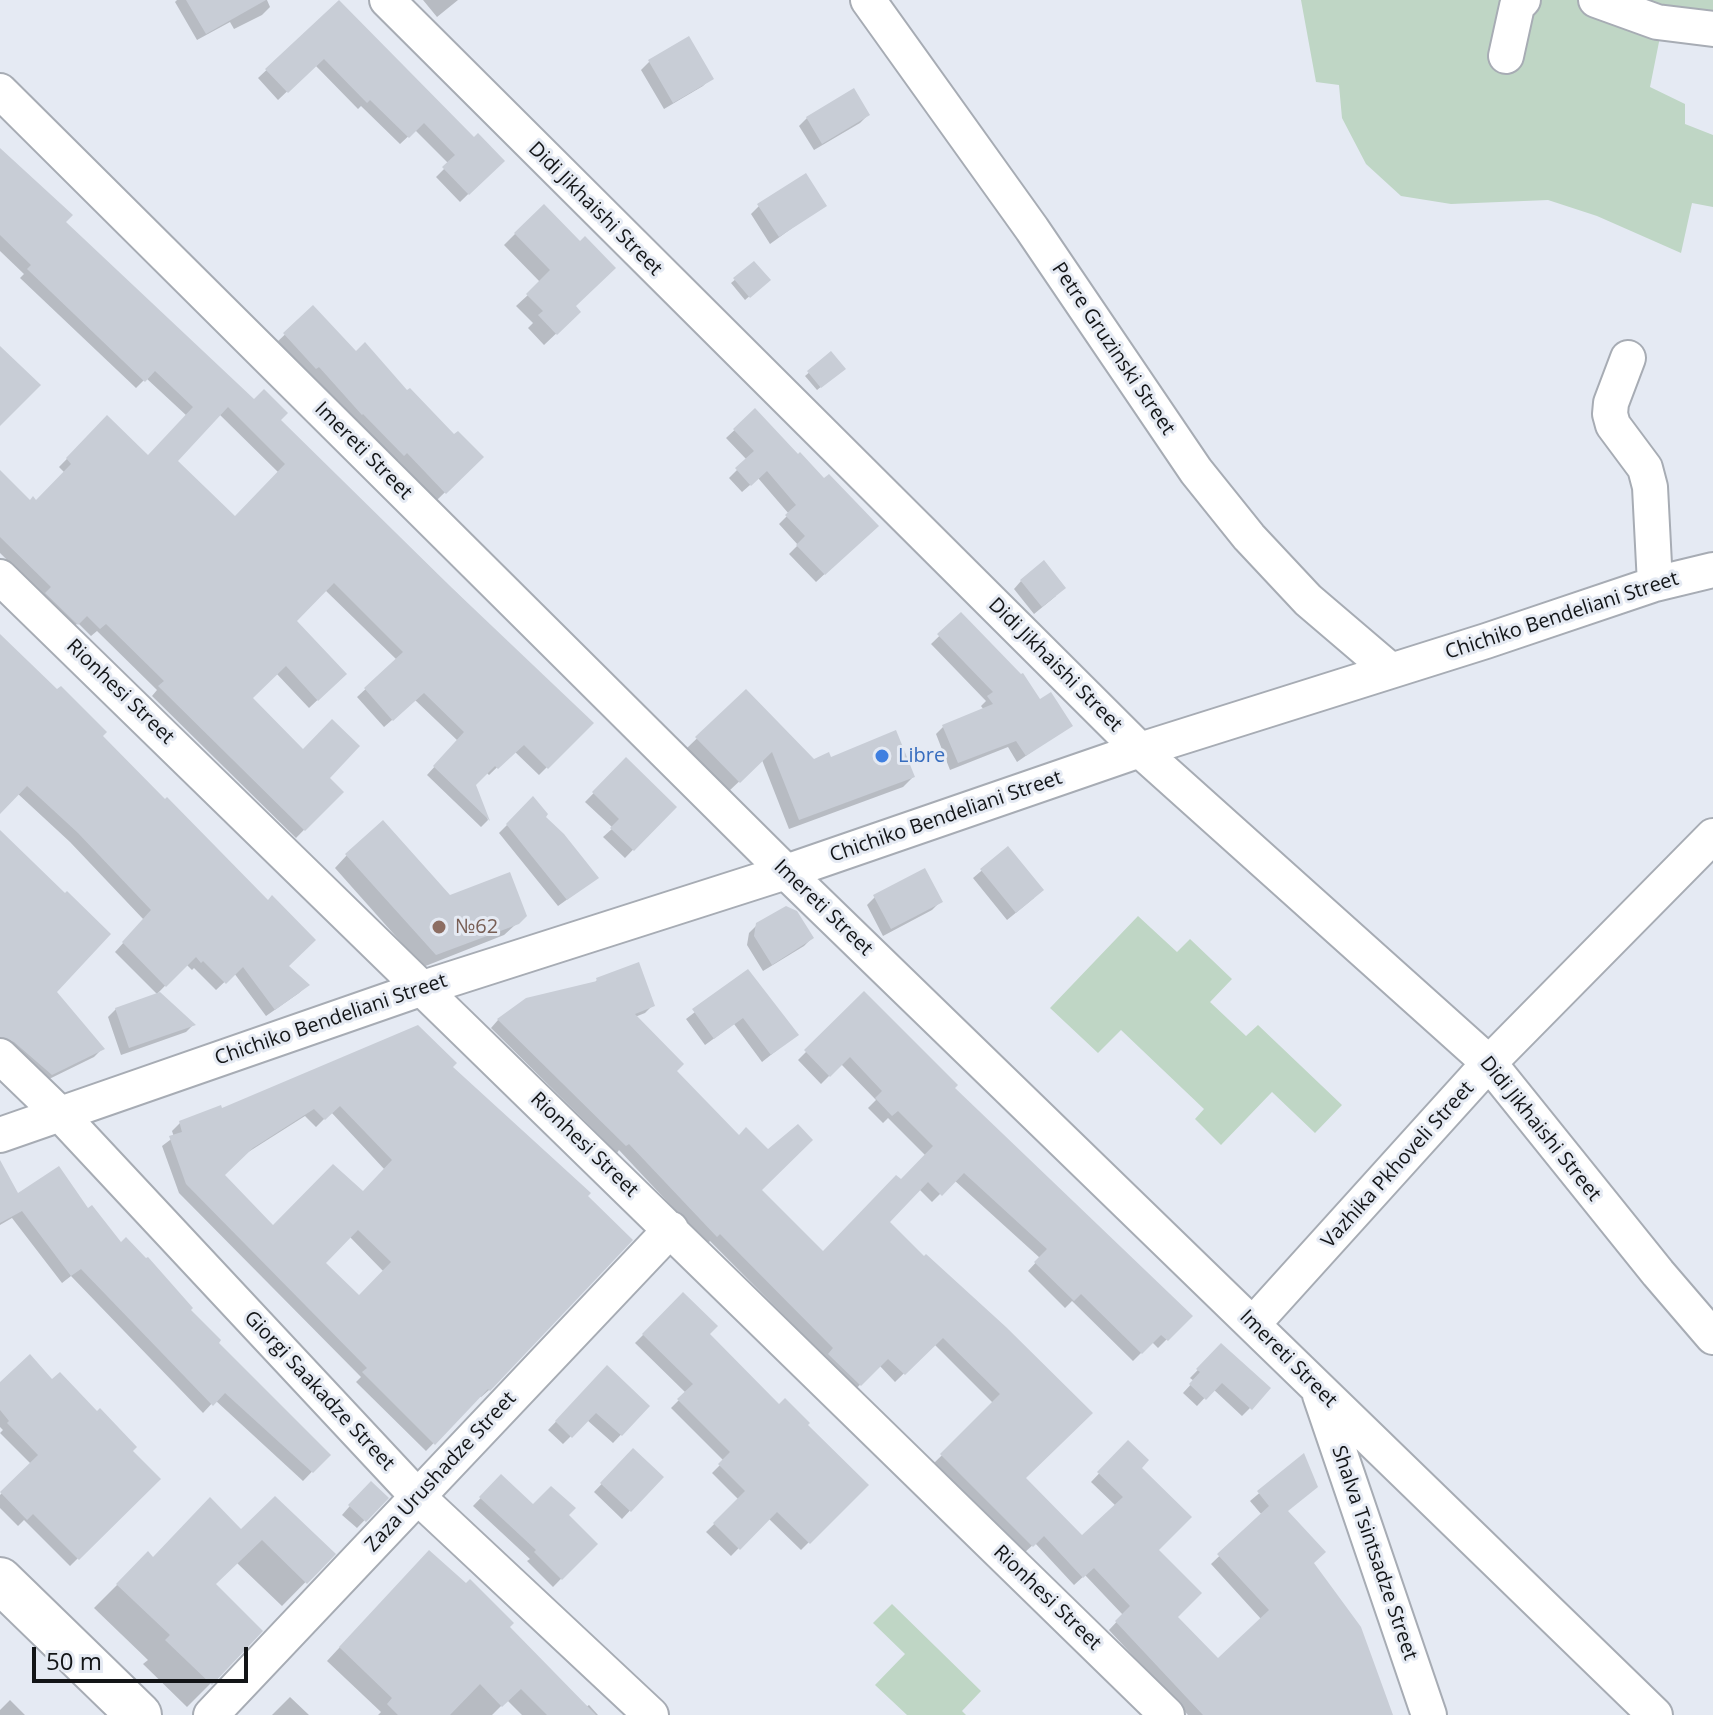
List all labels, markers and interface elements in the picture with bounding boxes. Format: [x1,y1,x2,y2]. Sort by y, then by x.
street label: Didi Jikhaishi Street [523,137,667,281]
street label: Petre Gruzinski Street [1046,258,1180,440]
street label: Imereti Street [309,397,417,505]
street label: Chichiko Bendeliani Street [1442,567,1682,665]
street label: Didi Jikhaishi Street [983,593,1127,737]
street label: Rionhesi Street [61,634,179,750]
place label: Libre [898,744,945,768]
marker: Libre [873,747,891,765]
street label: Chichiko Bendeliani Street [827,766,1065,868]
street label: Imereti Street [769,855,877,961]
place label: №62 [455,915,498,939]
marker: №62 [430,918,448,936]
street label: Chichiko Bendeliani Street [212,969,450,1071]
street label: Didi Jikhaishi Street [1474,1052,1606,1206]
street label: Vazhika Pkhoveli Street [1317,1077,1479,1253]
street label: Rionhesi Street [525,1087,643,1203]
street label: Imereti Street [1234,1305,1342,1413]
street label: Giorgi Saakadze Street [239,1306,399,1476]
street label: Zaza Urushadze Street [361,1387,521,1557]
street label: Shalva Tsintsadze Street [1326,1443,1422,1663]
street label: Rionhesi Street [988,1540,1106,1656]
scale bar [36,1631,252,1681]
text: 50 m [46,1644,102,1677]

